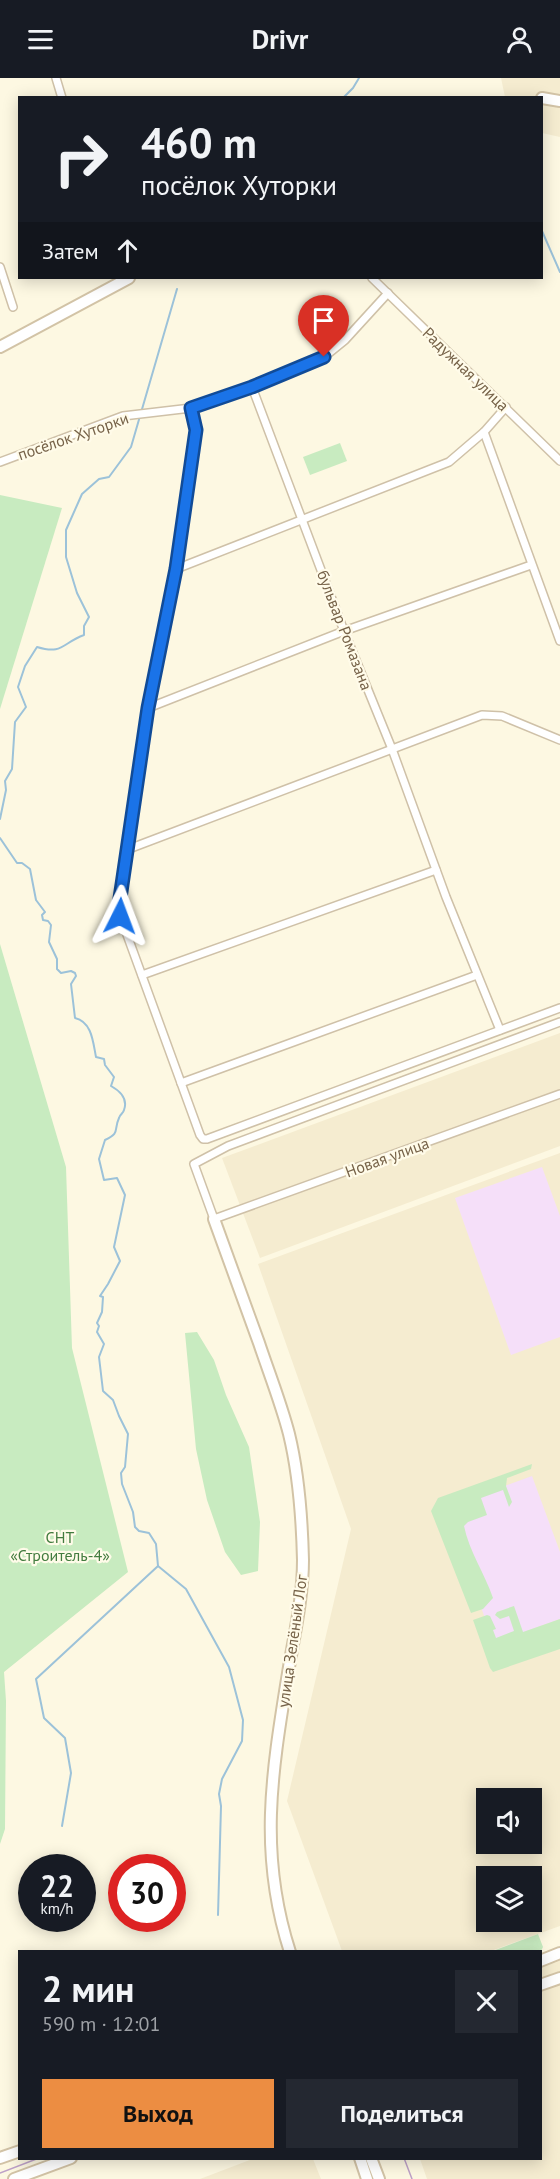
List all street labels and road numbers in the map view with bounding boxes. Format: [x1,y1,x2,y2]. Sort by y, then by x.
street label: Радужная улица [419,323,513,415]
street label: посёлок Хуторки [15,408,131,464]
street label: бульвар Ромазана [313,567,377,693]
street label: Новая улица [342,1133,432,1181]
street label: улица Зелёный Лог [273,1573,311,1709]

